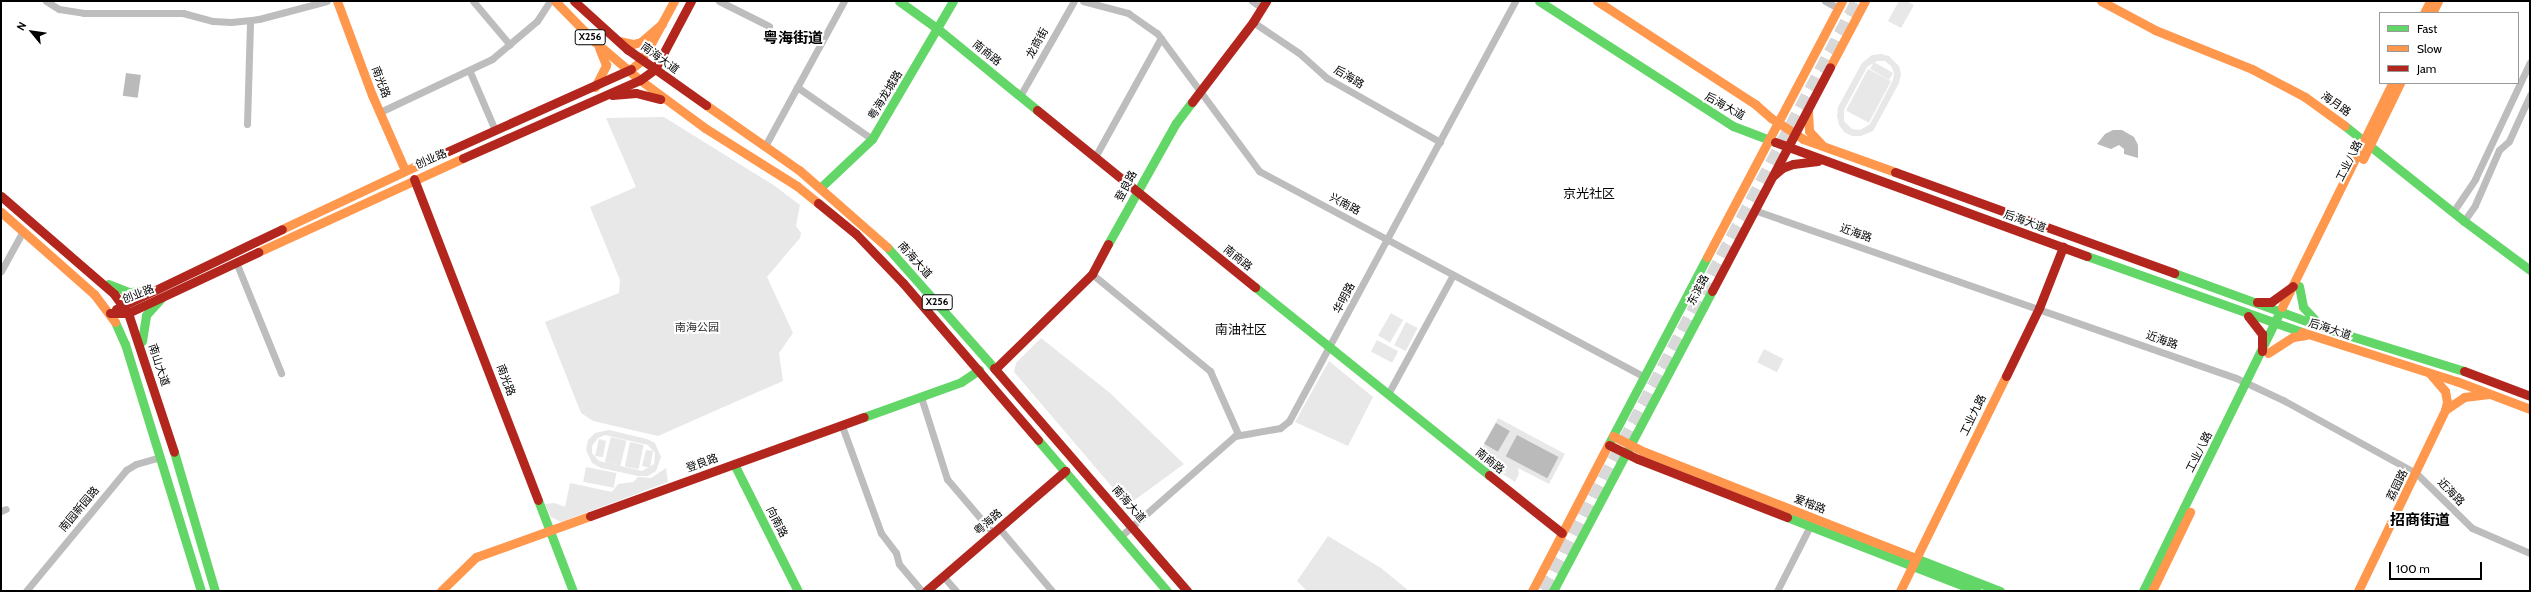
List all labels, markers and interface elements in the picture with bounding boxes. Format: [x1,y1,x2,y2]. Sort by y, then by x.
north arrow [12,12,52,52]
legend [2379,12,2519,84]
text: N [13,19,30,33]
text: Fast [2417,21,2437,36]
street label: 龙商街 [1023,25,1051,61]
road number: X256 [574,29,606,45]
district label: 粤海街道 [763,30,823,48]
street label: 南商路 [970,37,1004,69]
street label: 南海大道 [638,40,682,76]
text: Slow [2417,41,2442,56]
text: Jam [2417,61,2436,76]
street label: 后海路 [1331,63,1367,91]
street label: 南光路 [369,64,393,100]
street label: 粤海龙城路 [865,68,905,122]
street label: 海月路 [2319,89,2353,119]
street label: 后海大道 [1703,90,1747,122]
street label: 工业八路 [2333,138,2365,184]
street label: 创业路 [413,146,449,172]
street label: 登良路 [1112,168,1140,204]
district label: 京光社区 [1563,185,1615,201]
street label: 兴南路 [1327,190,1363,218]
street label: 后海大道 [2002,207,2048,235]
street label: 近海路 [1838,221,1874,245]
street label: 南海大道 [895,239,935,281]
street label: 南商路 [1221,242,1255,274]
street label: 东滨路 [1684,272,1712,308]
street label: 华明路 [1330,280,1358,316]
street label: 创业路 [120,282,156,306]
road number: X256 [921,294,953,310]
street label: 后海大道 [2307,316,2353,342]
park label: 南海公园 [675,320,719,334]
district label: 南油社区 [1215,321,1267,337]
street label: 近海路 [2144,328,2180,352]
street label: 南山大道 [146,342,172,388]
street label: 南光路 [494,362,518,398]
street label: 工业九路 [1957,392,1989,438]
street label: 工业八路 [2183,429,2215,475]
street label: 南商路 [1473,445,1507,477]
street label: 登良路 [684,451,720,475]
street label: 荔园路 [2384,467,2410,503]
street label: 近海路 [2435,476,2467,508]
street label: 南海大道 [1110,483,1148,525]
street label: 南园新园路 [56,484,102,534]
street label: 爱榕路 [1792,492,1828,516]
street label: 向南路 [764,504,790,540]
street label: 粤海路 [971,506,1005,538]
district label: 招商街道 [2390,512,2450,530]
scale bar [2391,554,2484,580]
text: 100 m [2396,561,2430,576]

